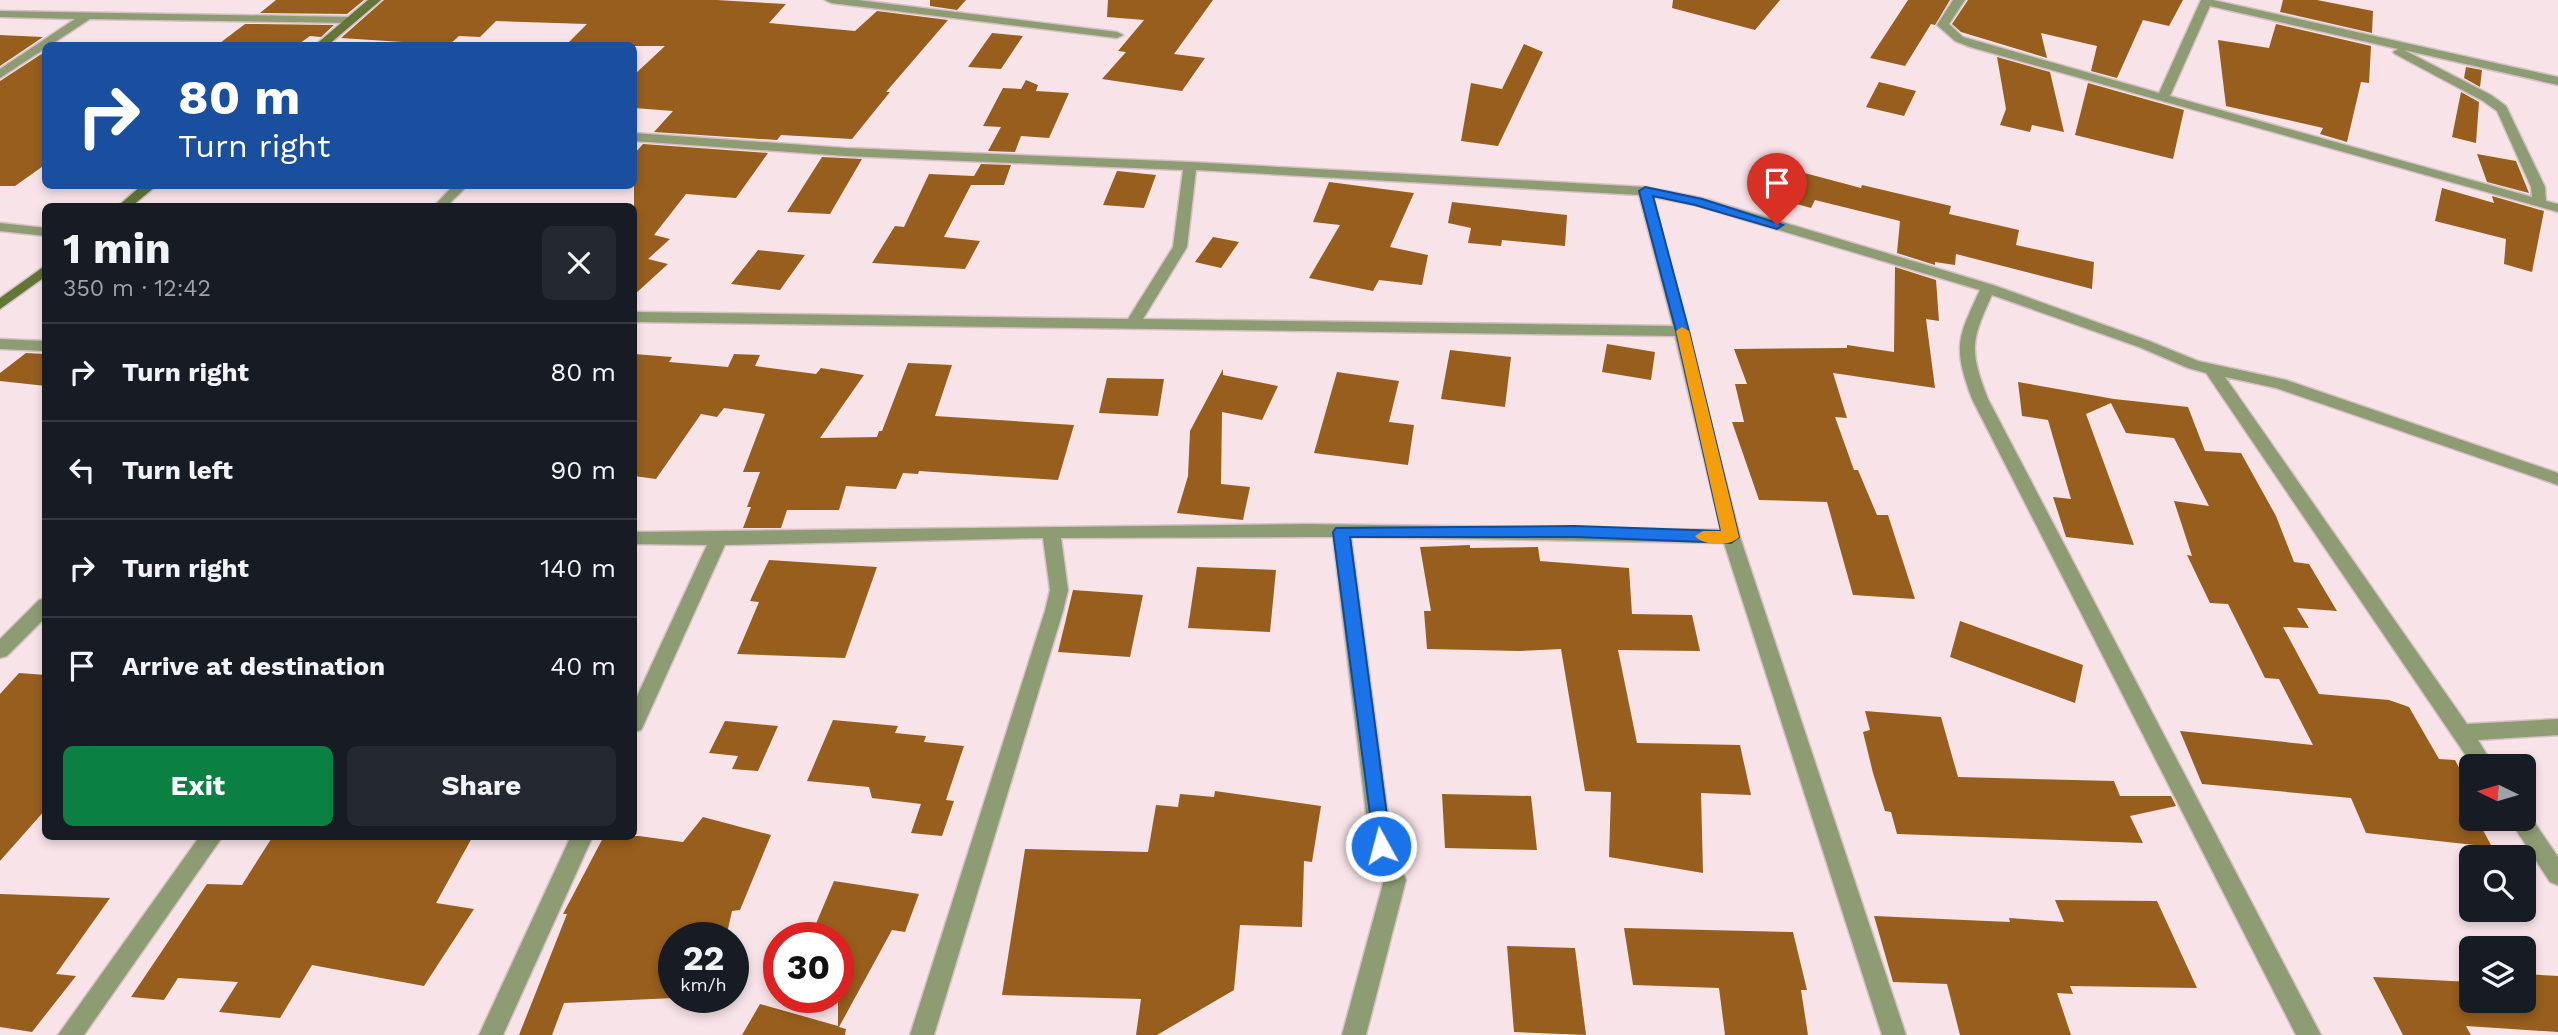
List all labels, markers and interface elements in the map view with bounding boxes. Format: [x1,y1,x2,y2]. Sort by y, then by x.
text: 80 m [178,68,300,126]
icon: right [63,70,154,161]
text: Turn right [178,127,330,165]
pin [1747,153,1807,225]
icon: arrive [1758,164,1796,202]
text: 1 min [63,224,171,273]
button: close [542,226,616,300]
text: 350 m · 12:42 [63,275,211,302]
icon: right [63,353,101,391]
text: Turn right [122,357,249,387]
text: 80 m [550,357,616,387]
icon: left [63,451,101,489]
text: Turn left [122,455,233,485]
text: 90 m [550,455,616,485]
icon: right [63,549,101,587]
text: Turn right [122,553,249,583]
text: 140 m [540,553,616,583]
icon: arrive [63,647,101,685]
text: Arrive at destination [122,651,385,681]
text: 40 m [550,651,616,681]
button: Exit [63,746,333,826]
button: Share [347,746,616,826]
north arrow [2459,754,2536,831]
map controls [2459,754,2536,1013]
position arrow [1344,809,1418,883]
button: search [2459,845,2536,922]
speed limit sign: 30 [763,922,854,1013]
button: layers [2459,936,2536,1013]
text: 22 [683,937,724,979]
text: km/h [680,974,727,995]

